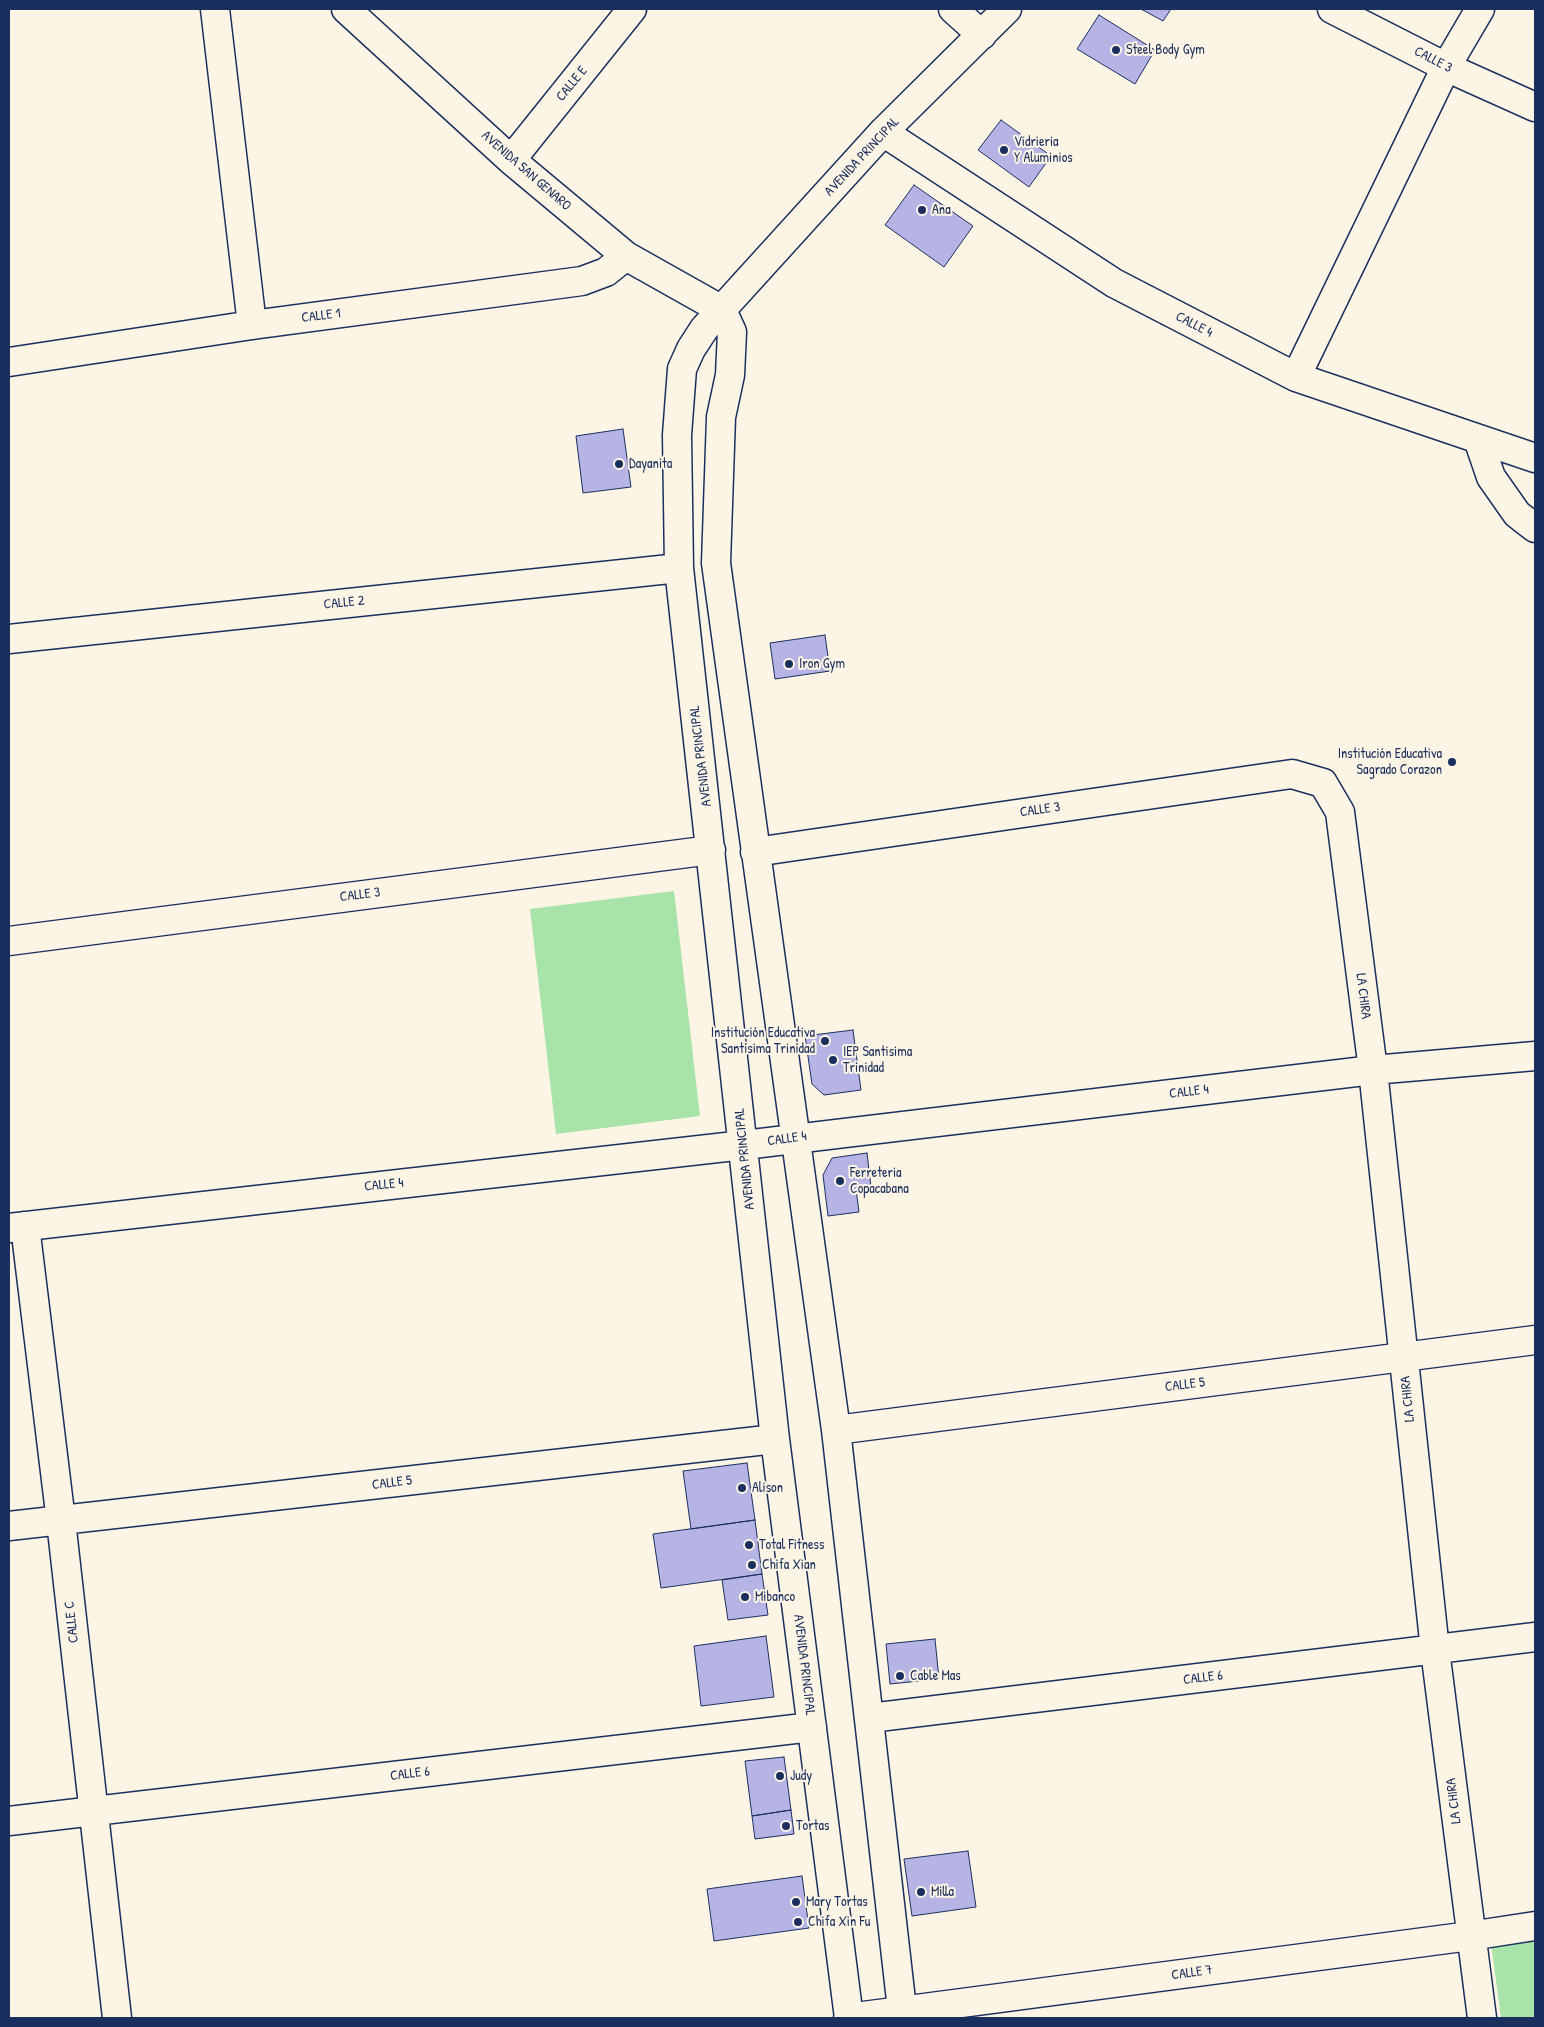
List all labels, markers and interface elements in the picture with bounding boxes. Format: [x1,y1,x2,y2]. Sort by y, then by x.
place label: Steel Body Gym [1126,42,1205,58]
street label: CALLE 3 [1411,43,1455,77]
marker: Steel Body Gym [1110,44,1122,56]
street label: CALLE E [553,63,591,105]
street label: AVENIDA PRINCIPAL [821,114,903,200]
street label: AVENIDA SAN GENARO [478,127,574,215]
place label: Vidrieria Y Aluminios [1014,134,1073,166]
marker: Vidrieria Y Aluminios [998,144,1010,156]
place label: Ana [932,202,951,218]
marker: Ana [916,204,928,216]
street label: CALLE 1 [300,305,342,327]
street label: CALLE 4 [1173,309,1215,341]
place label: Dayanita [629,456,672,472]
marker: Dayanita [613,458,625,470]
street label: CALLE 2 [323,593,365,613]
place label: Iron Gym [799,656,845,672]
marker: Iron Gym [783,658,795,670]
street label: AVENIDA PRINCIPAL [686,704,716,808]
place label: Institución Educativa Sagrado Corazon [1338,746,1442,779]
marker: Institución Educativa Sagrado Corazon [1446,756,1458,768]
street label: CALLE 3 [1019,799,1061,821]
street label: CALLE 3 [339,884,381,906]
street label: LA CHIRA [1352,972,1374,1020]
place label: Institución Educativa Santisima Trinidad [711,1025,815,1058]
marker: Institución Educativa Santisima Trinidad [819,1035,831,1047]
place label: IEP Santisima Trinidad [843,1044,912,1076]
marker: IEP Santisima Trinidad [827,1054,839,1066]
street label: CALLE 4 [1168,1081,1210,1103]
street label: AVENIDA PRINCIPAL [731,1107,759,1211]
street label: CALLE 4 [766,1128,808,1150]
place label: Ferreteria Copacabana [850,1165,909,1198]
street label: CALLE 4 [363,1175,405,1195]
marker: Ferreteria Copacabana [834,1175,846,1187]
street label: CALLE 5 [1164,1374,1206,1396]
street label: LA CHIRA [1397,1375,1419,1423]
street label: CALLE 5 [371,1472,413,1494]
place label: Alison [752,1480,783,1496]
marker: Alison [736,1482,748,1494]
place label: Total Fitness [759,1537,824,1553]
marker: Total Fitness [743,1539,755,1551]
place label: Chifa Xian [762,1557,816,1573]
marker: Chifa Xian [746,1559,758,1571]
place label: Mibanco [755,1589,795,1605]
marker: Mibanco [739,1591,751,1603]
street label: CALLE C [61,1600,83,1644]
street label: AVENIDA PRINCIPAL [789,1613,819,1717]
street label: CALLE 6 [1182,1667,1224,1689]
place label: Cable Mas [910,1668,961,1684]
marker: Cable Mas [894,1670,906,1682]
street label: CALLE 6 [389,1763,431,1785]
place label: Judy [790,1768,812,1784]
marker: Judy [774,1770,786,1782]
street label: LA CHIRA [1443,1777,1465,1825]
place label: Tortas [796,1818,829,1834]
marker: Tortas [780,1820,792,1832]
place label: Milla [931,1884,954,1900]
marker: Milla [915,1886,927,1898]
place label: Mary Tortas [806,1894,868,1910]
marker: Mary Tortas [790,1896,802,1908]
place label: Chifa Xin Fu [808,1914,870,1930]
marker: Chifa Xin Fu [792,1916,804,1928]
street label: CALLE 7 [1170,1962,1214,1984]

